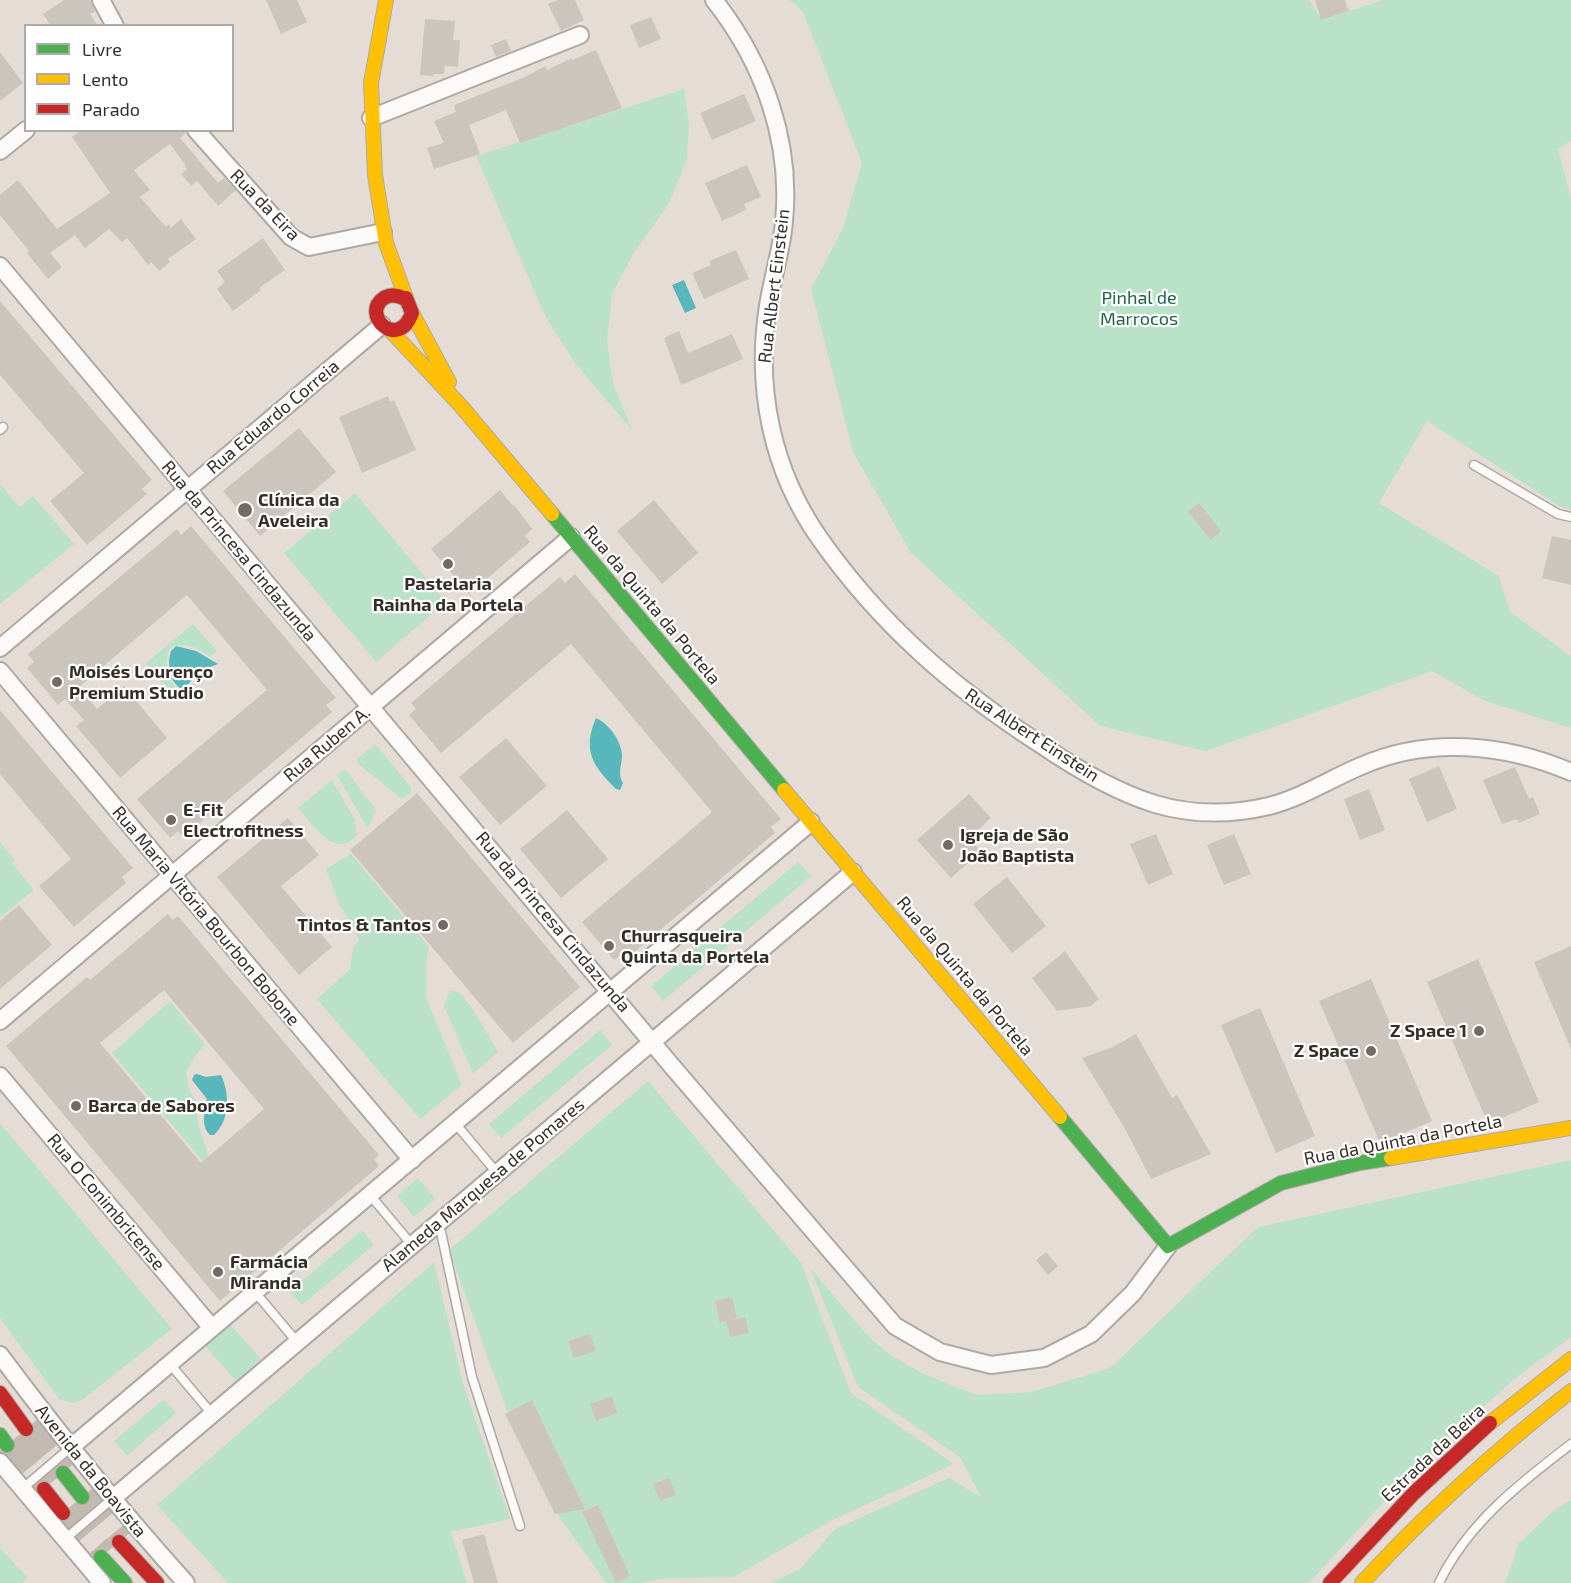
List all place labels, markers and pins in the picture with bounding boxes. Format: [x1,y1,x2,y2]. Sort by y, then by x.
place label: Clínica da Aveleira [258,489,340,532]
marker: Clínica da Aveleira [236,501,254,519]
marker: Pastelaria Rainha da Portela [441,557,455,571]
place label: Pastelaria Rainha da Portela [373,573,523,616]
place label: Moisés Lourenço Premium Studio [69,661,213,704]
marker: Moisés Lourenço Premium Studio [50,675,64,689]
place label: E-Fit Electrofitness [183,799,304,842]
marker: E-Fit Electrofitness [164,813,178,827]
place label: Igreja de São João Baptista [960,824,1074,866]
marker: Igreja de São João Baptista [941,838,955,852]
place label: Tintos & Tantos [297,914,431,936]
marker: Tintos & Tantos [436,918,450,932]
place label: Churrasqueira Quinta da Portela [621,925,769,968]
marker: Churrasqueira Quinta da Portela [602,939,616,953]
place label: Z Space 1 [1390,1020,1467,1042]
marker: Z Space 1 [1472,1024,1486,1038]
place label: Z Space [1294,1040,1359,1062]
marker: Z Space [1364,1044,1378,1058]
place label: Barca de Sabores [88,1095,235,1117]
marker: Barca de Sabores [69,1099,83,1113]
place label: Farmácia Miranda [230,1251,308,1294]
marker: Farmácia Miranda [211,1265,225,1279]

